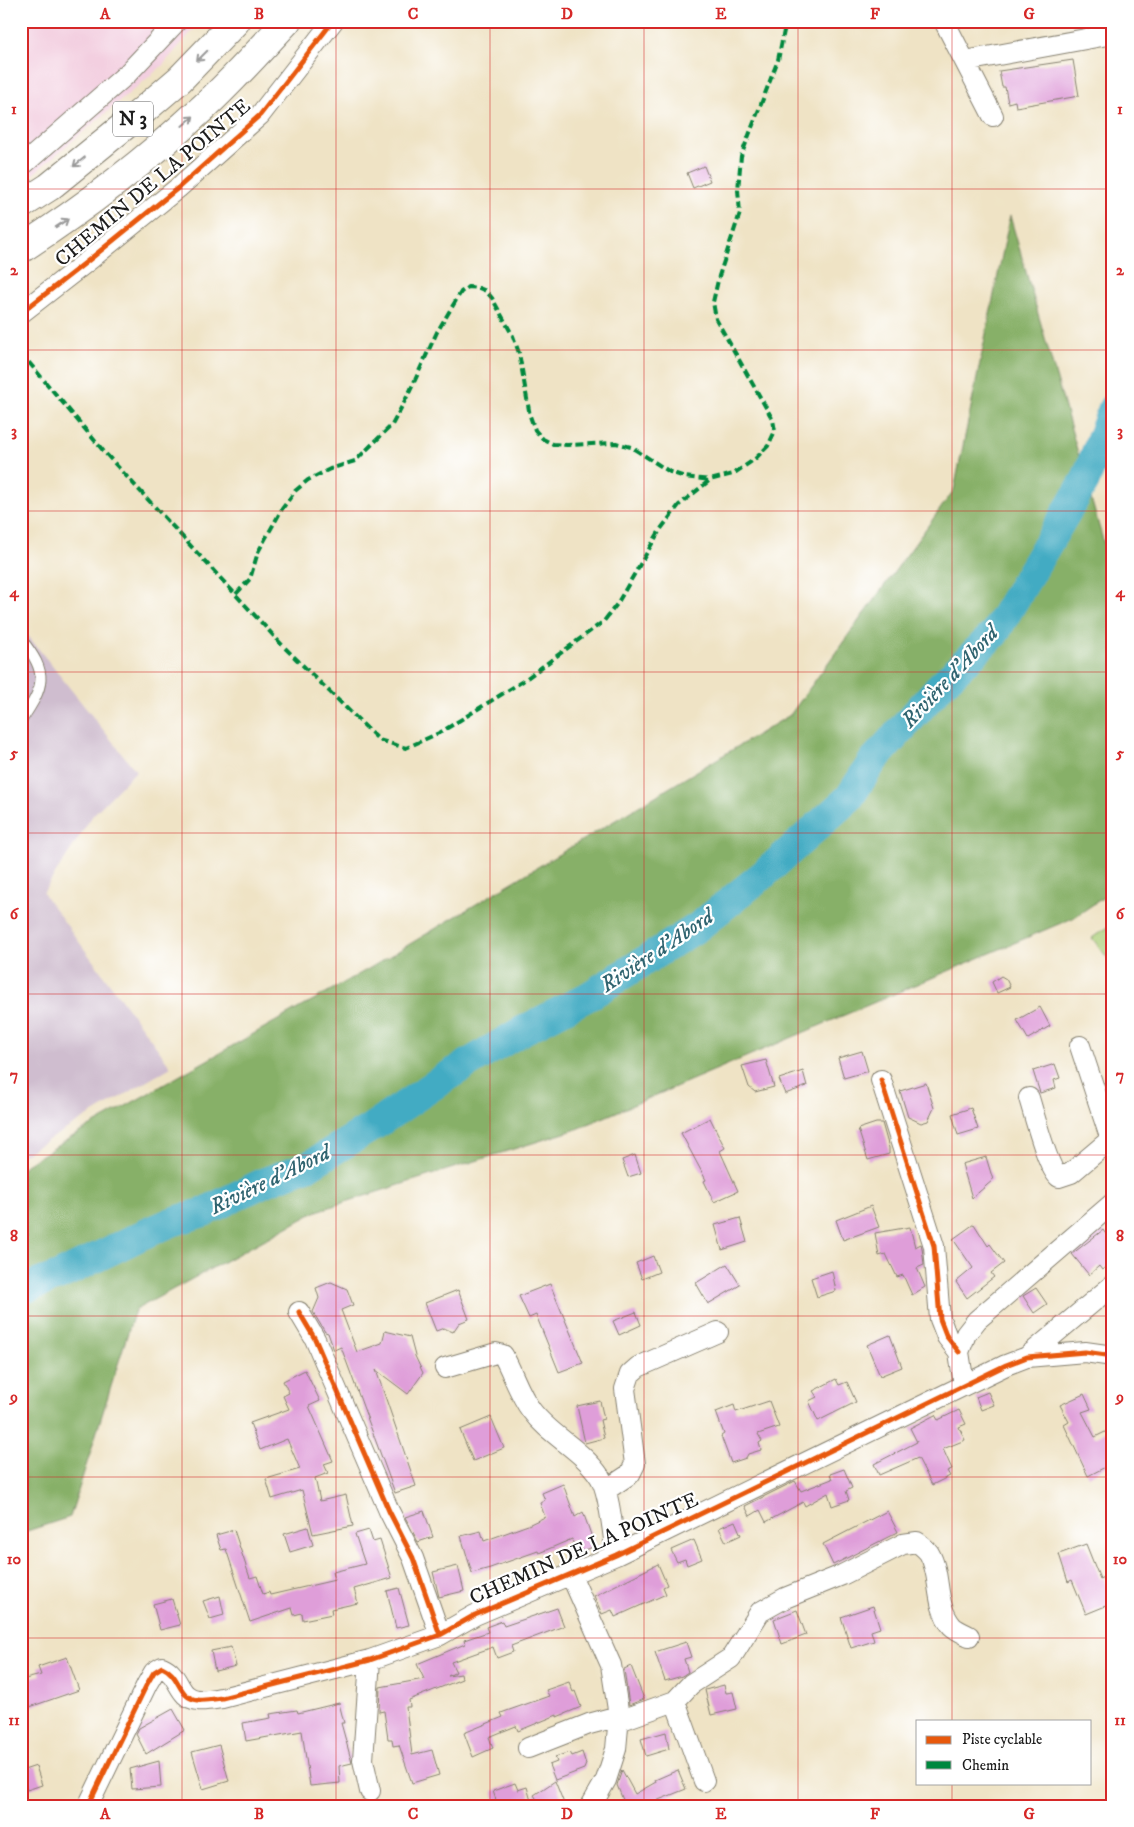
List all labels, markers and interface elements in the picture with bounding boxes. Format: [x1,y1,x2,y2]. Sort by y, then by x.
text: A [99,4,111,24]
text: B [254,4,264,24]
text: C [408,4,418,24]
text: D [561,4,573,24]
text: E [715,4,727,24]
text: F [870,4,880,24]
text: G [1023,4,1035,24]
one-way arrow [196,50,208,63]
street label: CHEMIN DE LA POINTE [50,93,256,273]
text: 1 [11,99,17,119]
text: 1 [1117,99,1123,119]
road number: N 3 [113,102,153,136]
one-way arrow [182,115,195,126]
one-way arrow [73,157,86,168]
one-way arrow [55,217,69,228]
text: 2 [10,260,19,280]
text: 2 [1116,260,1125,280]
text: 3 [11,421,17,441]
text: 3 [1117,421,1123,441]
text: 4 [8,582,19,602]
text: 4 [1114,582,1125,602]
water label: Rivière d'Abord [895,618,1007,735]
text: 5 [9,743,18,763]
text: 5 [1115,743,1124,763]
water label: Rivière d'Abord [595,901,722,999]
text: 6 [10,904,20,924]
text: 6 [1116,904,1126,924]
text: 7 [10,1065,18,1085]
text: 7 [1116,1065,1124,1085]
water label: Rivière d'Abord [205,1138,338,1221]
text: 8 [10,1226,18,1246]
text: 8 [1116,1226,1124,1246]
text: 9 [9,1387,18,1407]
text: 9 [1115,1387,1124,1407]
street label: CHEMIN DE LA POINTE [466,1487,703,1611]
text: 10 [7,1549,22,1569]
text: 10 [1113,1549,1128,1569]
text: 11 [8,1710,20,1730]
text: 11 [1114,1710,1126,1730]
legend [916,1720,1092,1784]
text: Piste cyclable [962,1730,1042,1749]
text: Chemin [962,1756,1009,1775]
text: A [99,1804,111,1824]
text: B [254,1804,264,1824]
text: C [408,1804,418,1824]
text: D [561,1804,573,1824]
text: E [715,1804,727,1824]
text: F [870,1804,880,1824]
text: G [1023,1804,1035,1824]

